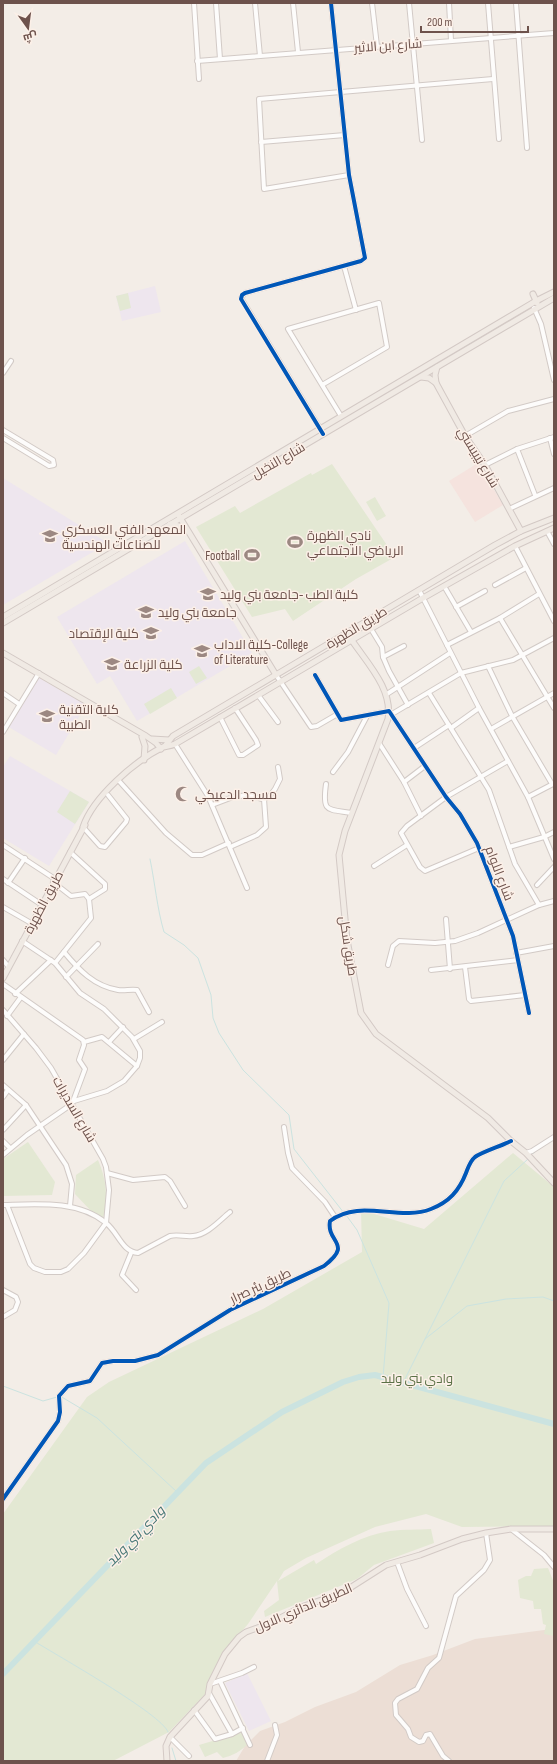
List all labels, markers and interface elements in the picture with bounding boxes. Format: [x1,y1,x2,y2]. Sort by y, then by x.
north arrow [8,8,48,48]
scale bar [421,8,528,34]
text: 200 m [427,15,453,30]
text: ش [22,29,39,45]
street label: شارع ابن الاثير [352,36,423,56]
street label: شارع تيبيستي [452,424,502,492]
street label: شارع النخيل [249,439,308,483]
place label: المعهد الفني العسكري للصناعات الهندسية [62,522,186,553]
school or university icon: المعهد الفني العسكري للصناعات الهندسية [41,527,59,545]
place label: نادي الظهرة الرياضي الاجتماعي [307,528,404,561]
sports icon: نادي الظهرة الرياضي الاجتماعي [286,533,304,551]
sports icon: Football [243,546,261,564]
place label: Football [205,548,240,564]
school or university icon: كلية الطب -جامعة بني وليد [199,585,217,603]
place label: كلية الطب -جامعة بني وليد [220,587,358,605]
school or university icon: جامعة بني وليد [137,603,155,621]
street label: طريق الظهرة [323,603,390,652]
place label: جامعة بني وليد [158,605,237,623]
school or university icon: كلية الإقتصاد [142,624,160,642]
place label: كلية الإقتصاد [69,626,139,642]
place label: كلية الاداب-College of Literature [214,637,308,668]
school or university icon: كلية الاداب-College of Literature [193,642,211,660]
school or university icon: كلية الزراعة [103,655,121,673]
place label: كلية الزراعة [124,657,183,673]
place label: كلية التقنية الطبية [59,702,119,733]
school or university icon: كلية التقنية الطبية [38,707,56,725]
mosque icon: مسجد الدعيكي [174,785,192,803]
place label: مسجد الدعيكي [195,787,277,805]
street label: شارع اللوام [480,844,517,903]
street label: طريق الظهرة [21,868,67,937]
street label: طريق شكل [335,915,361,977]
street label: شارع السديرات [49,1074,99,1145]
street label: طريق بئر صرار [226,1265,294,1308]
park label: وادي بني وليد [381,1371,453,1389]
water label: وادي بني وليد [102,1502,171,1572]
street label: الطريق الدائري الاول [252,1580,356,1638]

